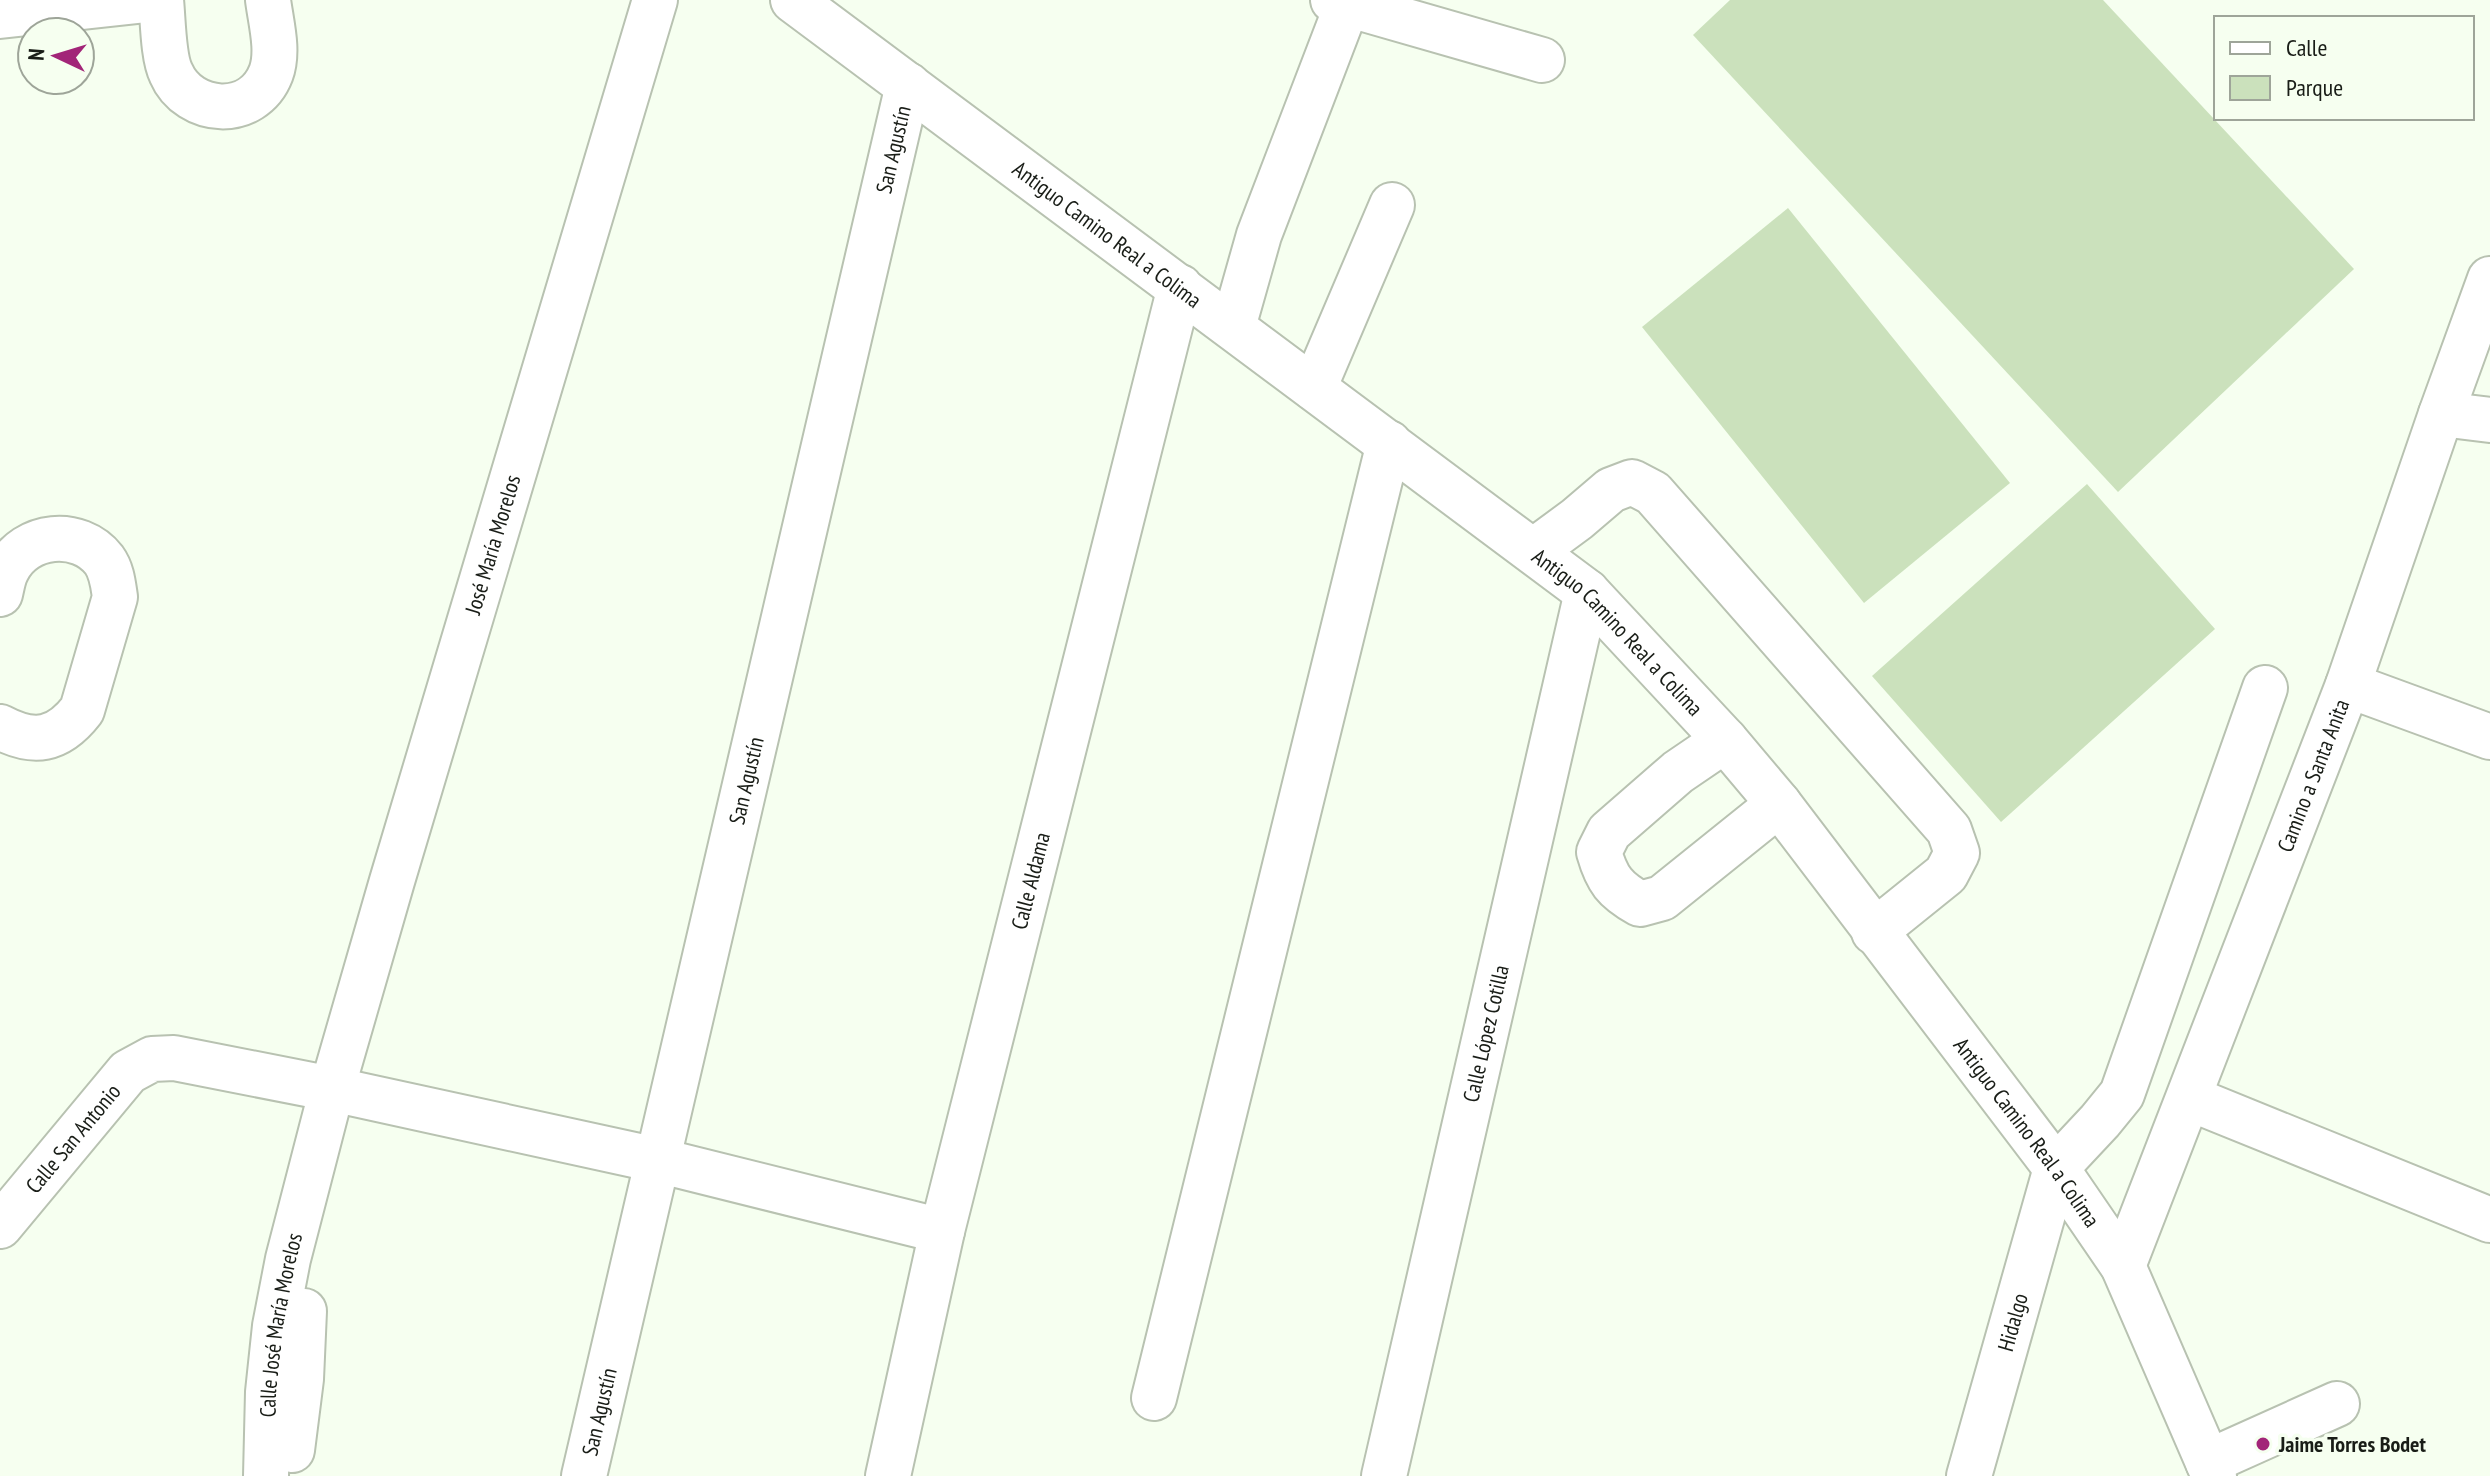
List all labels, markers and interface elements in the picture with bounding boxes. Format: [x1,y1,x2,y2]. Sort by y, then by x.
north arrow [16,16,96,96]
legend [2214,16,2474,120]
text: Calle [2286,32,2327,63]
text: N [22,48,50,62]
text: Parque [2286,72,2343,103]
street label: San Agustín [869,103,917,196]
street label: Antiguo Camino Real a Colima [1007,155,1207,314]
street label: José María Morelos [458,471,526,618]
street label: Antiguo Camino Real a Colima [1527,542,1709,721]
street label: Camino a Santa Anita [2271,695,2355,856]
street label: San Agustín [722,734,770,827]
street label: Calle Aldama [1005,829,1056,932]
street label: Calle López Cotilla [1456,962,1515,1105]
street label: Antiguo Camino Real a Colima [1948,1032,2106,1232]
street label: Calle San Antonio [19,1078,126,1199]
street label: Calle José María Morelos [253,1230,308,1418]
street label: Hidalgo [1991,1290,2034,1354]
street label: San Agustín [575,1365,623,1458]
place label: Jaime Torres Bodet [2278,1430,2426,1458]
marker: Jaime Torres Bodet [2254,1435,2272,1453]

